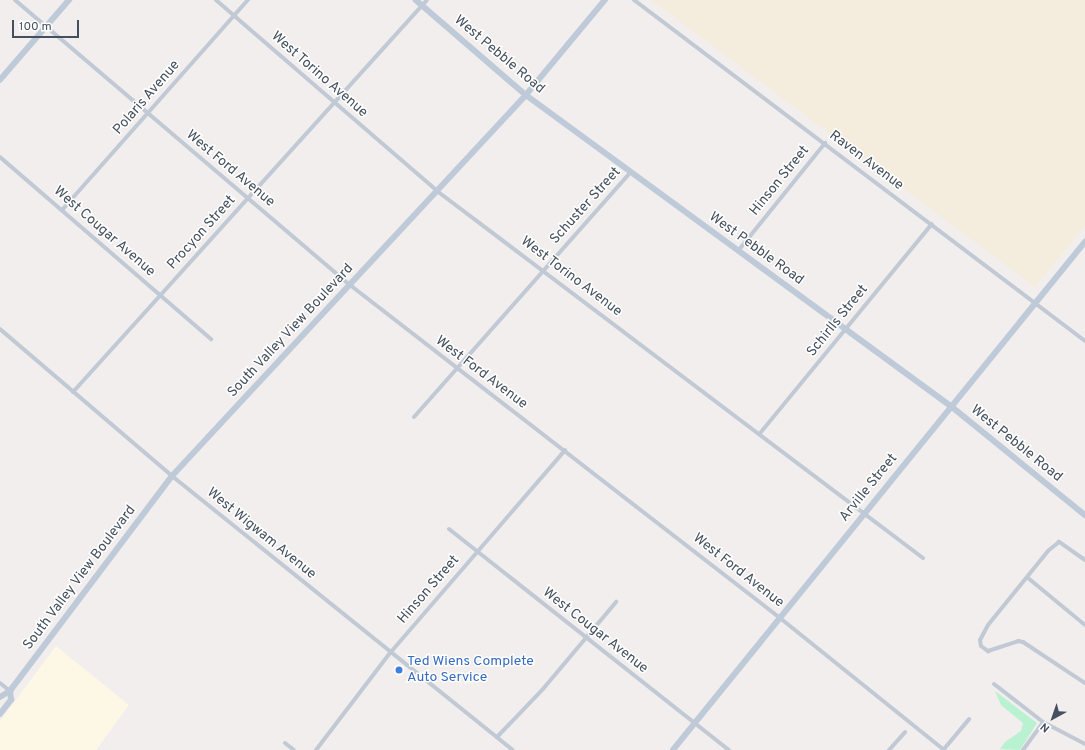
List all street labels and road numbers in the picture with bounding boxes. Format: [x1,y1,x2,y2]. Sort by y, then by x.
street label: West Pebble Road [450,12,548,98]
street label: West Torino Avenue [267,28,371,122]
street label: Polaris Avenue [110,57,184,139]
street label: West Ford Avenue [182,127,278,211]
street label: Raven Avenue [825,127,907,195]
street label: Hinson Street [747,143,813,219]
street label: Schuster Street [547,164,625,248]
street label: West Cougar Avenue [50,183,158,281]
street label: Procyon Street [164,193,240,273]
street label: West Pebble Road [705,209,807,289]
street label: West Torino Avenue [517,233,625,321]
street label: South Valley View Boulevard [224,260,358,402]
street label: Schirlls Street [804,282,872,360]
street label: West Ford Avenue [431,333,531,413]
street label: West Pebble Road [967,402,1065,486]
street label: Arville Street [837,451,901,525]
street label: West Wigwam Avenue [203,485,319,583]
street label: South Valley View Boulevard [20,502,140,654]
street label: West Ford Avenue [689,530,787,612]
street label: Hinson Street [395,552,463,628]
street label: West Cougar Avenue [539,584,651,678]

